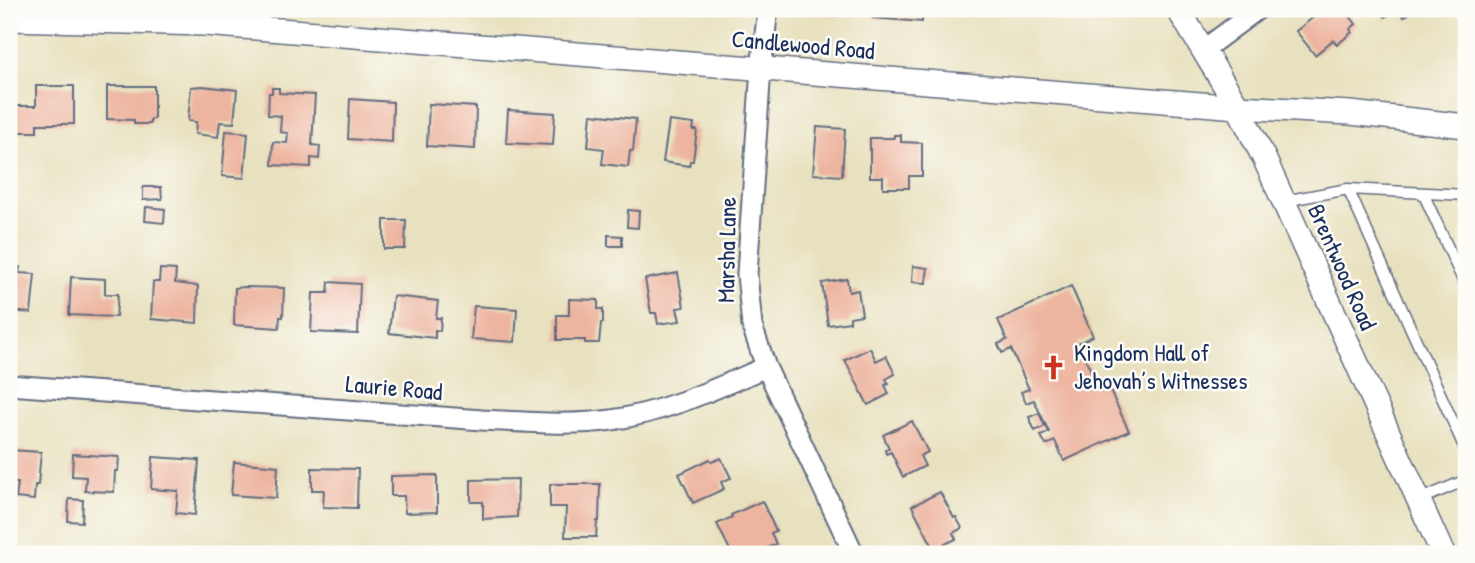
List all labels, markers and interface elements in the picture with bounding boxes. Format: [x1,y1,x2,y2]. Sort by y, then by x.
street label: Candlewood Road [730,22,876,66]
street label: Marsha Lane [709,196,743,303]
street label: Brentwood Road [1301,199,1385,335]
place label: Kingdom Hall of Jehovah’s Witnesses [1074,336,1247,396]
church icon: Kingdom Hall of Jehovah’s Witnesses [1040,353,1068,381]
street label: Laurie Road [344,367,444,407]

